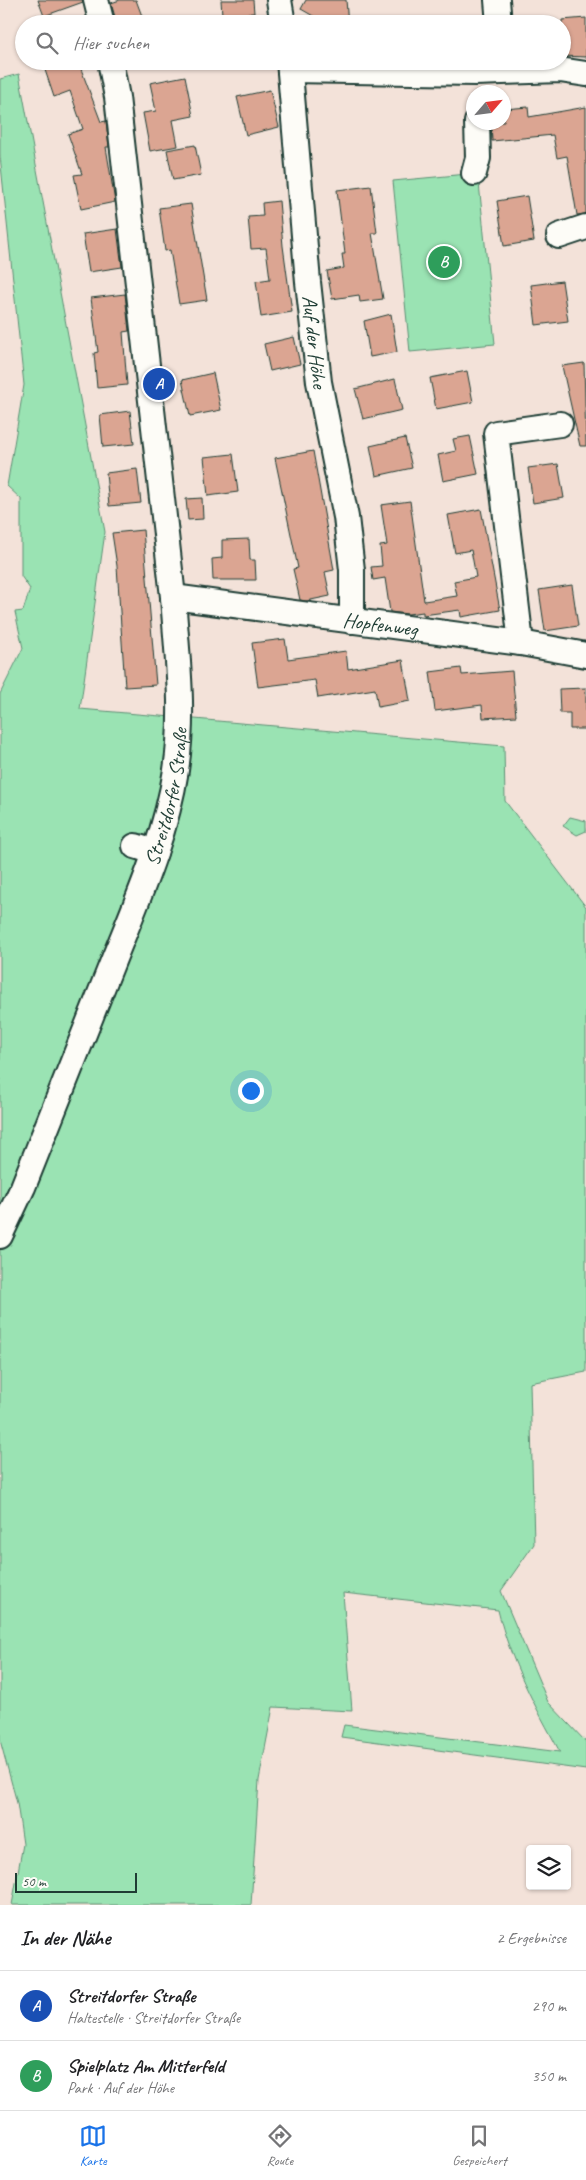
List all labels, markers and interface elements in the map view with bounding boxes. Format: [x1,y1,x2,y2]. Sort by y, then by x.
search box [15,15,571,70]
icon: search [33,29,61,57]
text: Hier suchen [73,31,149,55]
north arrow [466,85,511,130]
pin: B [428,243,460,281]
street label: Auf der Höhe [297,294,333,393]
pin: A [143,365,175,403]
street label: Hopfenweg [341,607,420,642]
street label: Streitdorfer Straße [139,725,193,869]
your location [238,1078,264,1104]
map controls [526,1845,571,1890]
button: layers [526,1845,571,1890]
scale bar [15,1870,138,1893]
text: 50 m [22,1873,46,1890]
text: In der Nähe [20,1925,110,1951]
text: 2 Ergebnisse [497,1928,566,1948]
text: Streitdorfer Straße [67,1984,195,2008]
text: A [32,1996,40,2016]
text: 290 m [532,1996,566,2016]
text: Haltestelle · Streitdorfer Straße [67,2008,240,2028]
text: Spielplatz Am Mitterfeld [67,2054,224,2078]
text: B [32,2066,40,2086]
text: 350 m [532,2066,566,2086]
text: Park · Auf der Höhe [67,2078,174,2098]
tab: Karte [79,2122,107,2169]
tab: Route [266,2122,294,2169]
tab: Gespeichert [452,2122,507,2169]

